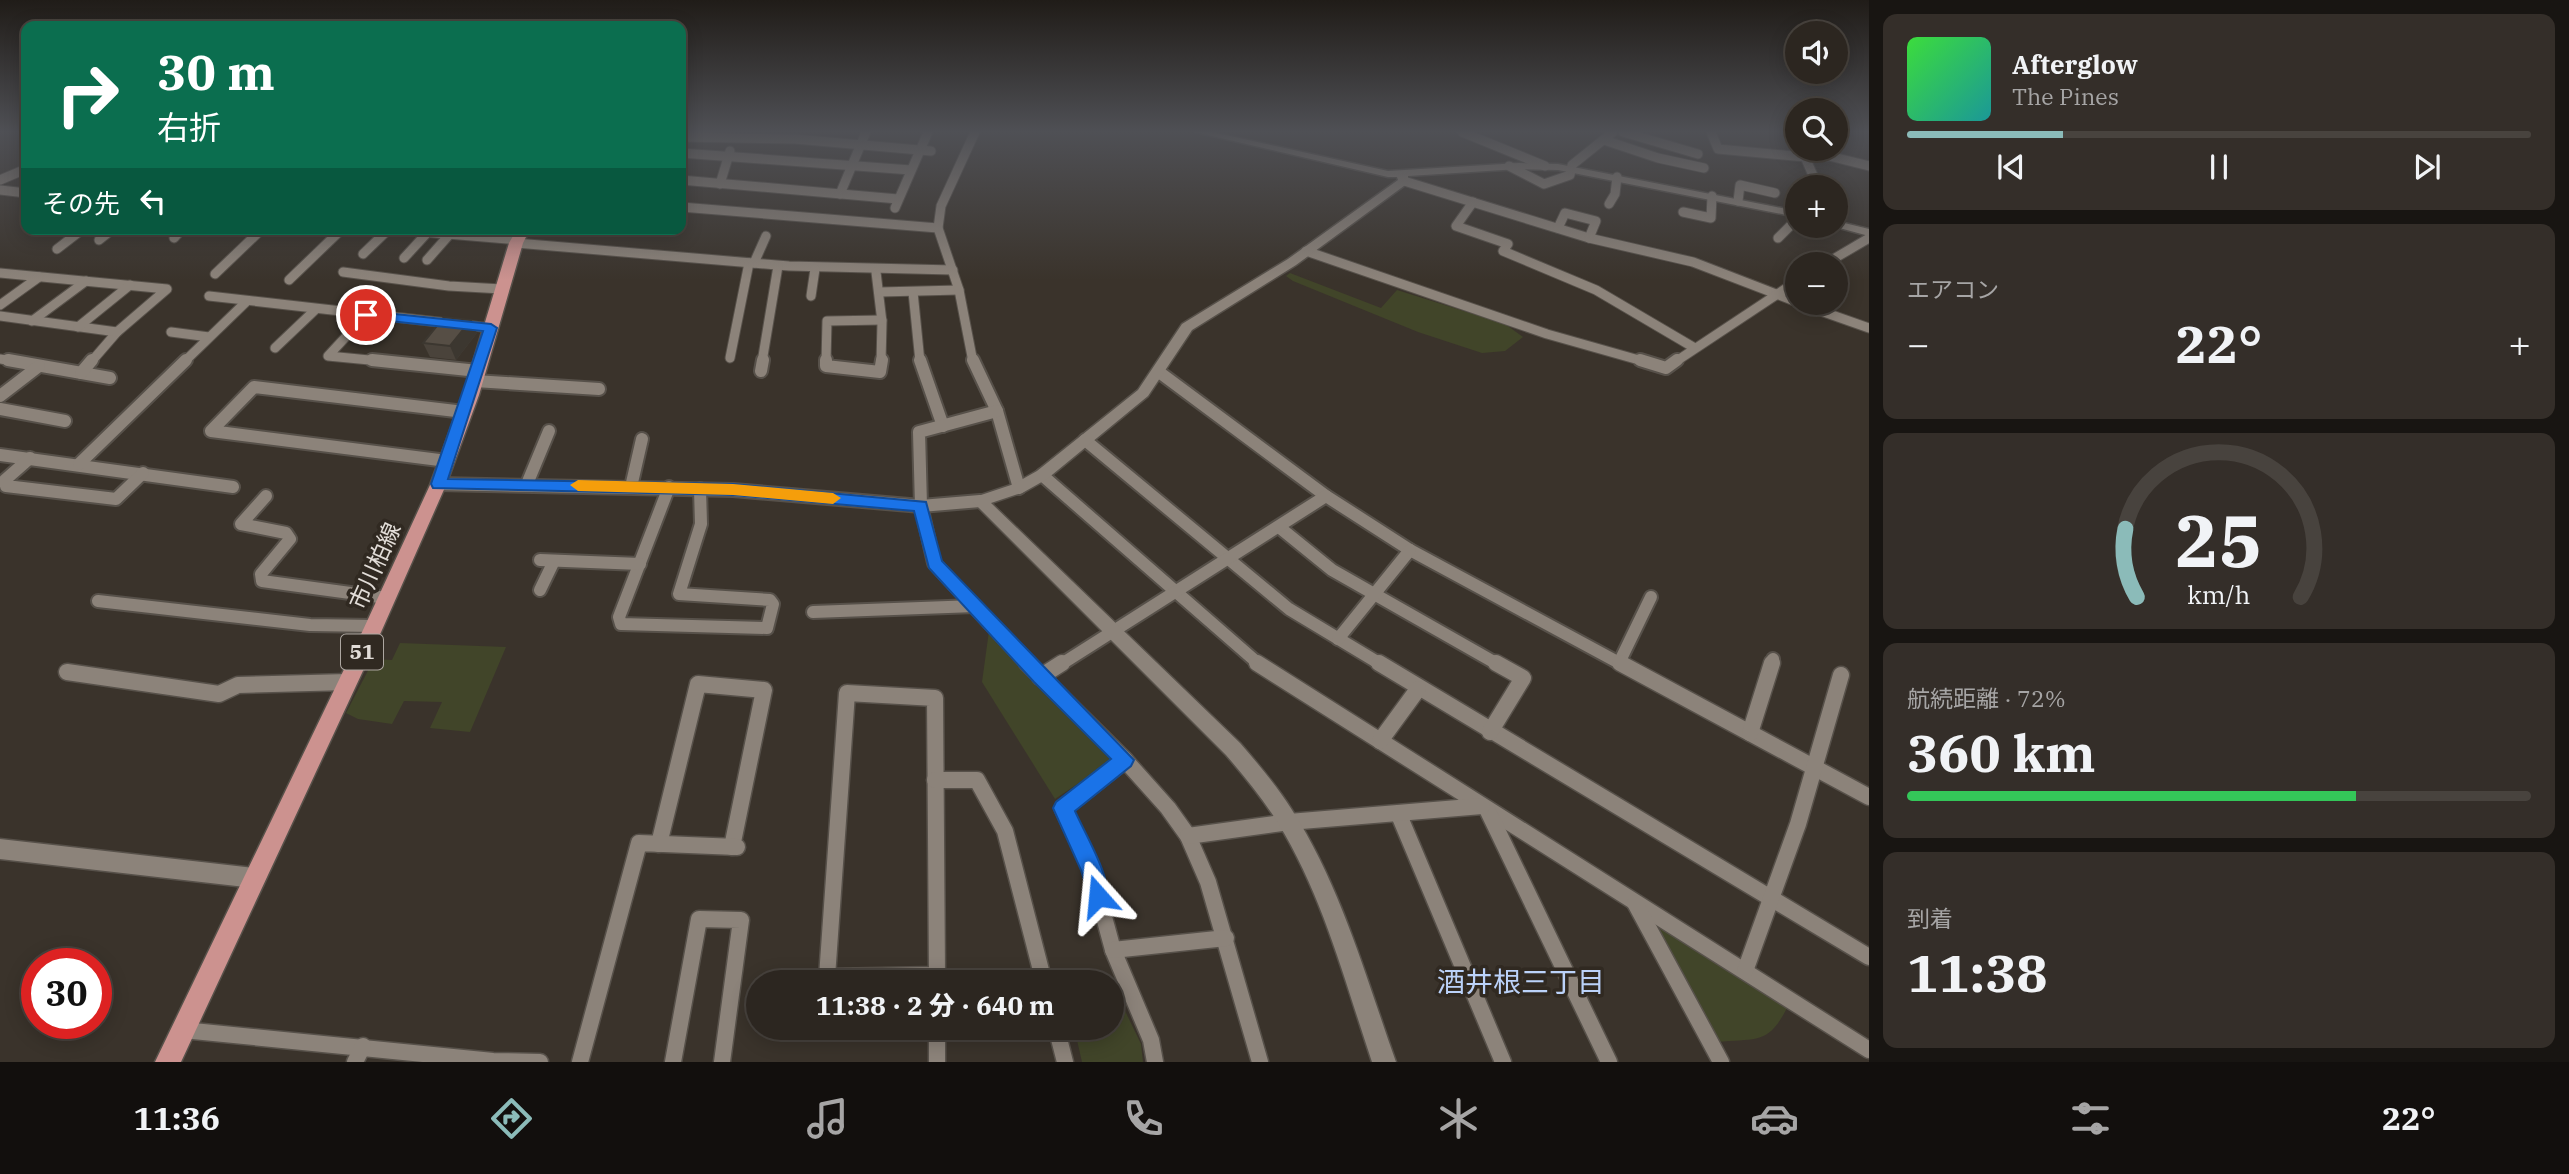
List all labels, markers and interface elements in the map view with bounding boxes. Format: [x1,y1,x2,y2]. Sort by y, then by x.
map controls [1785,21,1848,315]
button: sound [1785,21,1848,84]
text: 30 m [157,40,275,103]
text: Afterglow [2012,47,2138,81]
icon: right [42,49,133,140]
text: The Pines [2012,81,2119,111]
button: search [1785,98,1848,161]
text: 右折 [157,106,221,148]
icon: previous [1992,148,2030,186]
icon: pause [2200,148,2238,186]
icon: next [2408,148,2446,186]
button: + [1785,175,1848,238]
icon: left [134,182,172,220]
text: その先 [42,186,120,220]
button: − [1785,252,1848,315]
text: エアコン [1907,274,1999,304]
pin [336,285,396,345]
icon: arrive [347,296,385,334]
text: 22° [2176,310,2262,377]
text: − [1907,319,1930,368]
text: + [2508,319,2531,368]
text: 25 [2175,492,2263,587]
street label: 市川柏線 [342,517,406,614]
text: km/h [2187,578,2251,611]
road number: 51 [341,634,383,670]
text: 航続距離 · 72% [1907,683,2066,713]
text: 360 km [1907,719,2096,786]
position arrow [1061,859,1135,933]
text: 到着 [1907,903,1953,933]
text: 11:38 [1907,939,2048,1006]
speed limit sign: 30 [21,948,112,1039]
district label: 酒井根三丁目 [1437,963,1605,1000]
text: 11:38 · 2 分 · 640 m [816,988,1054,1022]
icon: directions [487,1094,536,1143]
icon: music [803,1094,852,1143]
icon: phone [1119,1094,1168,1143]
icon: climate [1434,1094,1483,1143]
icon: car [1750,1094,1799,1143]
icon: filters [2066,1094,2115,1143]
text: 11:36 [133,1097,220,1139]
text: 22° [2382,1097,2436,1139]

